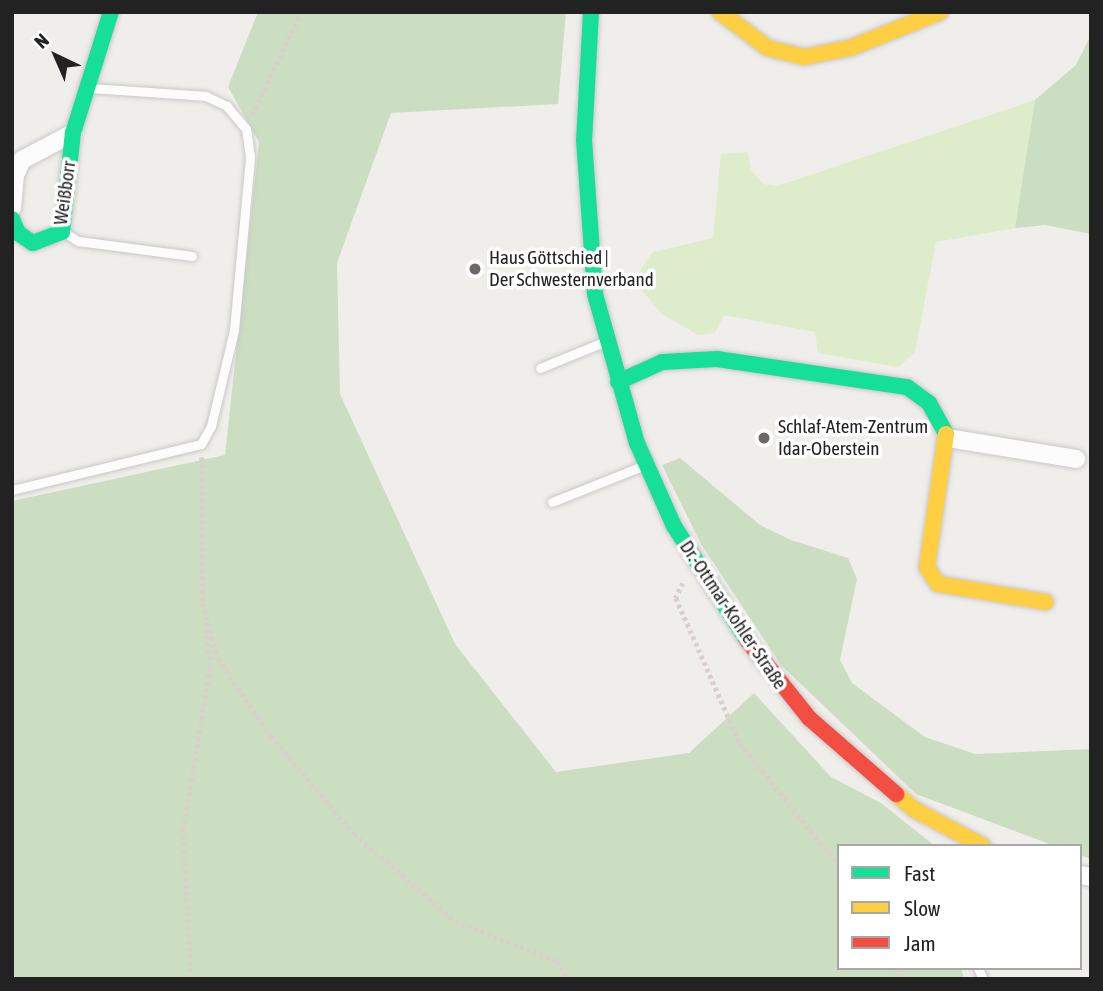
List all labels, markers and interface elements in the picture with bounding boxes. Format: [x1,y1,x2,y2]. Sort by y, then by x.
north arrow [21,21,91,91]
text: N [30,29,53,53]
street label: Weißborr [49,160,81,226]
place label: Haus Göttschied | Der Schwesternverband [489,247,654,291]
marker: Haus Göttschied | Der Schwesternverband [467,261,483,277]
place label: Schlaf-Atem-Zentrum Idar-Oberstein [778,416,928,460]
marker: Schlaf-Atem-Zentrum Idar-Oberstein [756,430,772,446]
street label: Dr.-Ottmar-Kohler-Straße [675,536,791,694]
legend [837,844,1082,970]
text: Fast [904,861,935,885]
text: Slow [904,896,940,920]
text: Jam [904,931,936,955]

